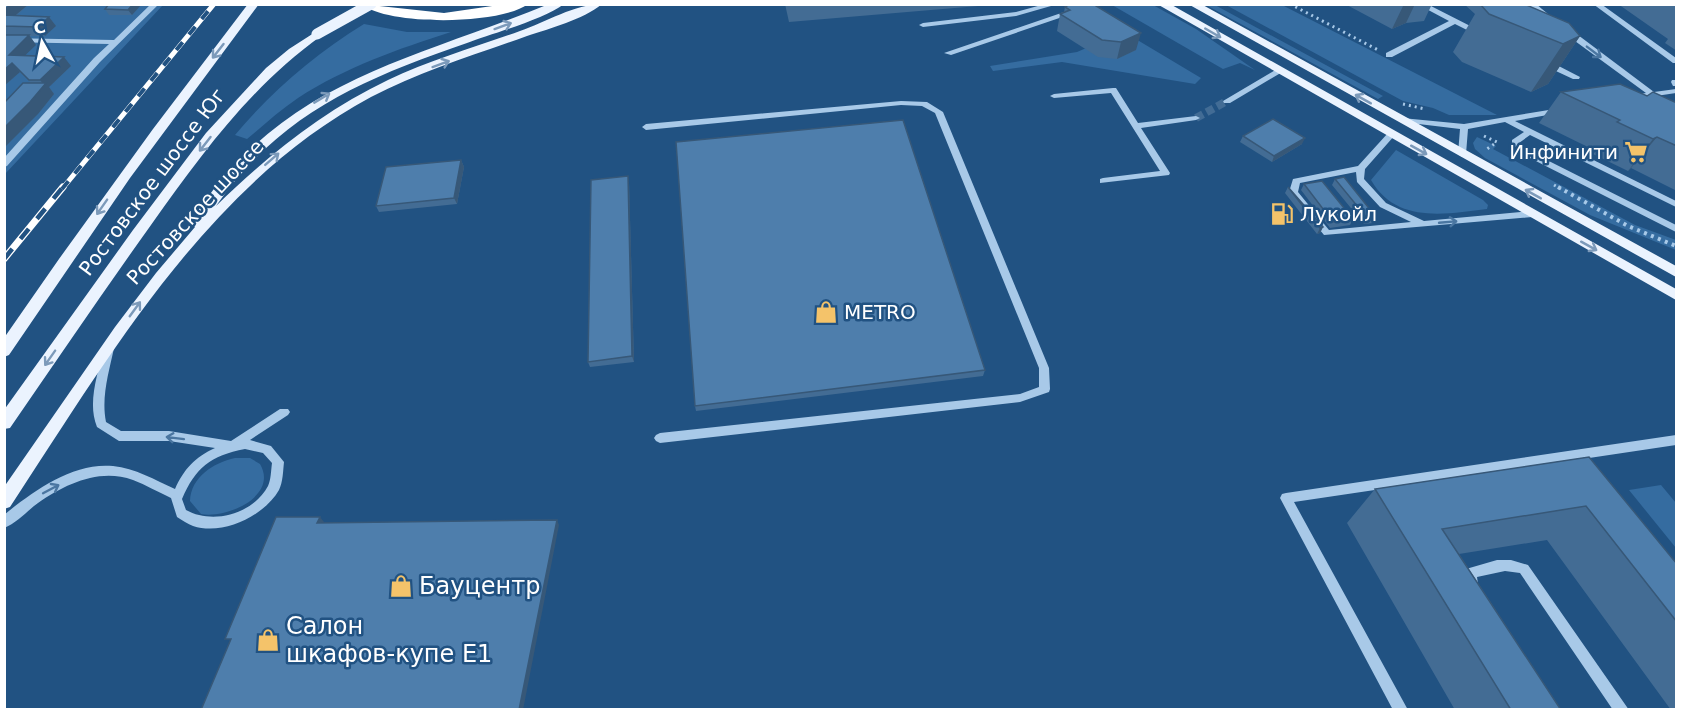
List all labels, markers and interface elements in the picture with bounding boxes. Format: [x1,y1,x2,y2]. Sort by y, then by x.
north arrow [12,12,72,72]
text: С [32,17,47,38]
one-way arrow [493,19,512,30]
one-way arrow [1204,27,1221,39]
one-way arrow [211,42,224,58]
one-way arrow [1586,46,1602,58]
one-way arrow [431,58,450,69]
street label: Ростовское шоссе Юг [74,84,230,280]
one-way arrow [313,92,330,104]
one-way arrow [1355,93,1372,105]
street label: Ростовское шоссе [122,134,268,290]
one-way arrow [198,136,211,152]
supermarket icon: Инфинити [1623,139,1649,165]
place label: Инфинити [1509,140,1618,164]
one-way arrow [1410,144,1427,156]
one-way arrow [264,152,280,165]
one-way arrow [1525,188,1542,200]
one-way arrow [95,199,108,215]
fuel station icon: Лукойл [1269,201,1295,227]
place label: Лукойл [1300,202,1377,226]
one-way arrow [1437,216,1457,227]
one-way arrow [1580,240,1597,252]
shop icon: METRO [813,299,839,325]
place label: METRO [844,300,916,324]
one-way arrow [128,301,141,317]
one-way arrow [44,349,56,365]
one-way arrow [165,432,185,443]
one-way arrow [42,482,60,494]
place label: Бауцентр [419,572,540,600]
shop icon: Бауцентр [388,573,414,599]
place label: Салон шкафов-купе Е1 [286,612,492,668]
shop icon: Салон шкафов-купе Е1 [255,627,281,653]

